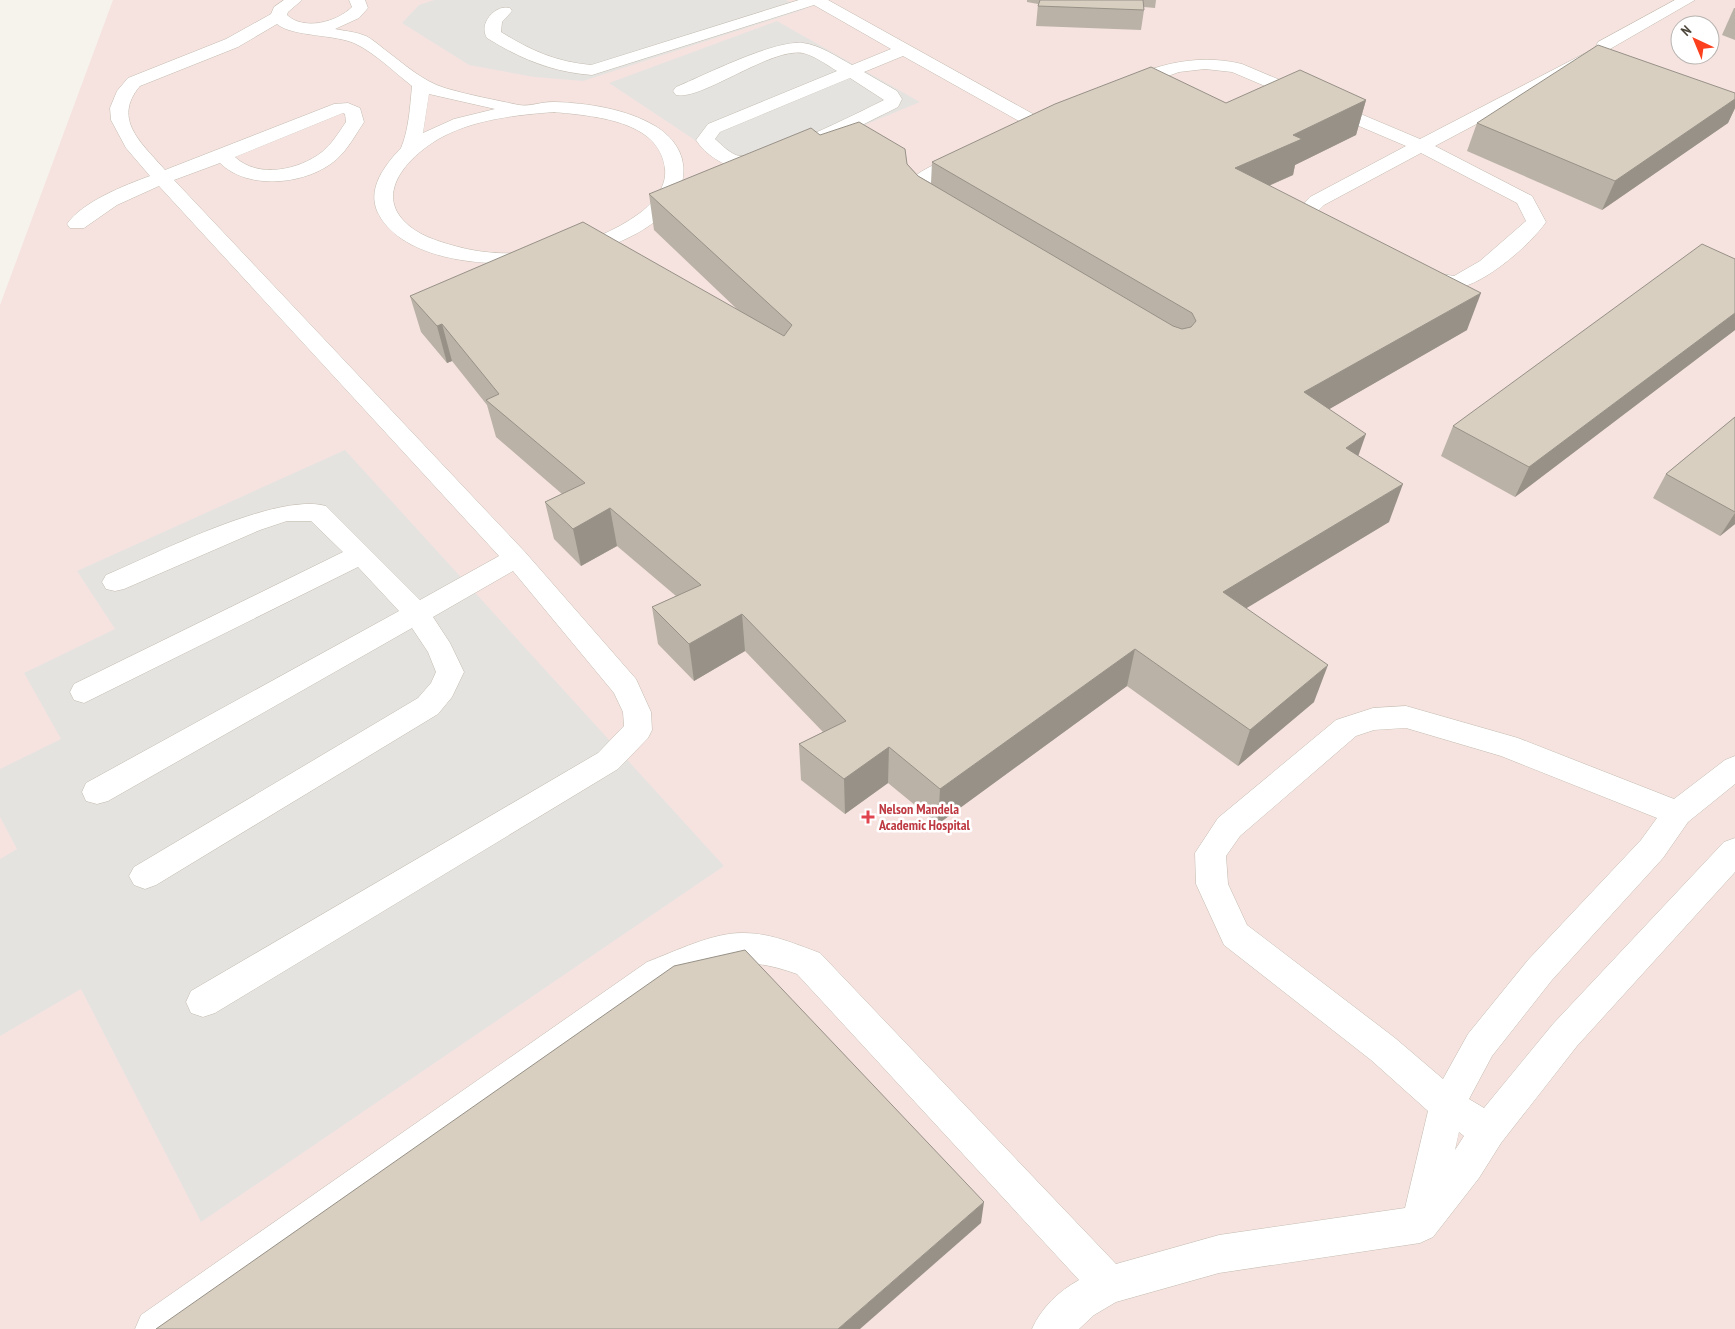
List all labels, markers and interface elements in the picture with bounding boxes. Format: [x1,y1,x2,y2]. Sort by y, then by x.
north arrow [1670,15,1720,65]
text: N [1677,22,1695,40]
place label: Nelson Mandela Academic Hospital [878,800,970,834]
marker: Nelson Mandela Academic Hospital [861,810,875,824]

